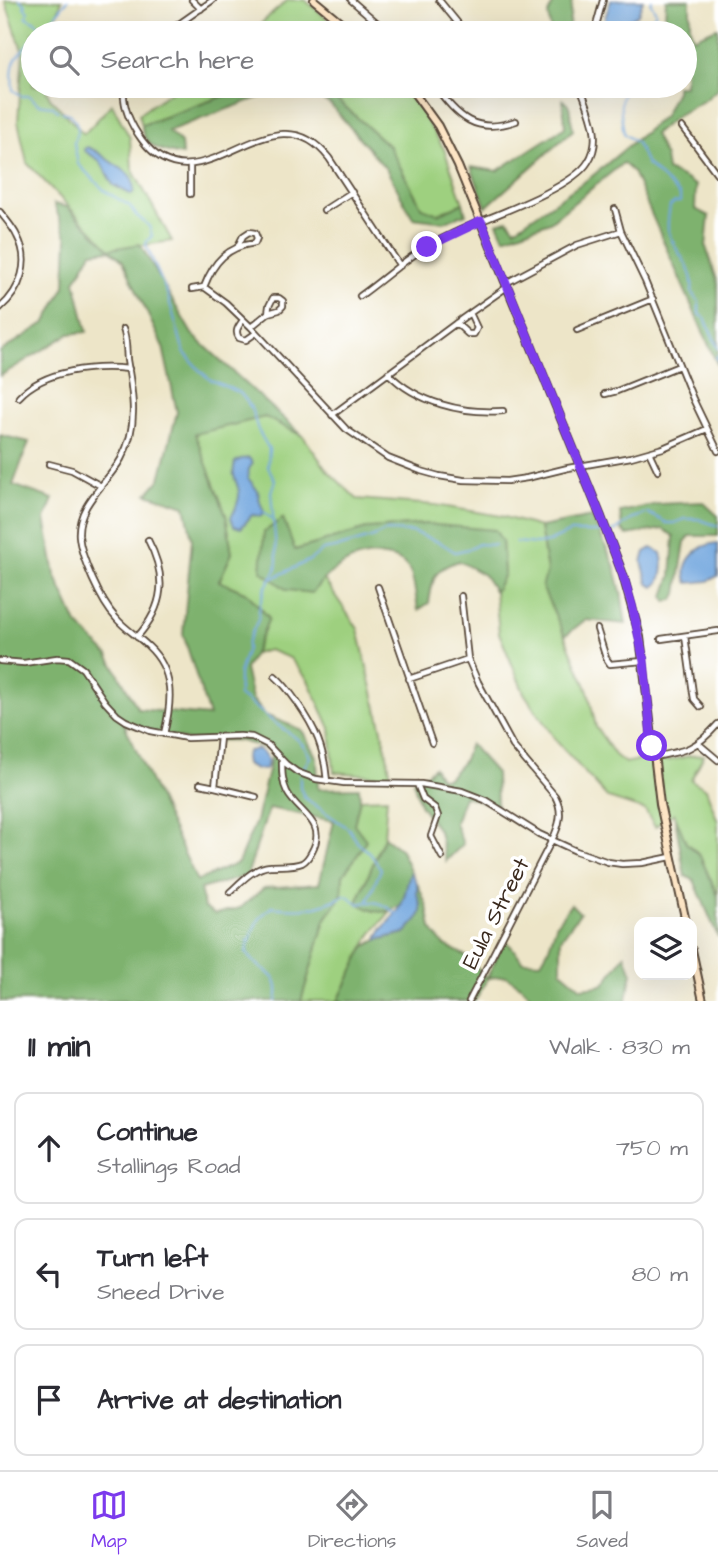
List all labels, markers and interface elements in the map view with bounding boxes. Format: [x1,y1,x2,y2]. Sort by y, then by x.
search box [21,21,697,98]
icon: search [45,41,83,79]
text: Search here [101,42,254,78]
route end [411,231,442,262]
route start [636,730,667,761]
street label: Eula Street [454,852,538,975]
map controls [634,917,697,980]
button: layers [634,917,697,980]
text: 11 min [28,1026,91,1068]
text: Walk · 830 m [549,1031,690,1063]
text: Continue [97,1114,198,1150]
icon: ahead [30,1129,68,1167]
text: 750 m [616,1132,688,1164]
text: Stallings Road [97,1150,240,1182]
text: Turn left [97,1240,208,1276]
icon: left [30,1255,68,1293]
text: 80 m [631,1258,688,1290]
text: Sneed Drive [97,1276,225,1308]
icon: arrive [30,1381,68,1419]
text: Arrive at destination [97,1382,342,1418]
tab: Map [90,1486,128,1555]
tab: Directions [308,1486,396,1555]
tab: Saved [576,1486,628,1555]

